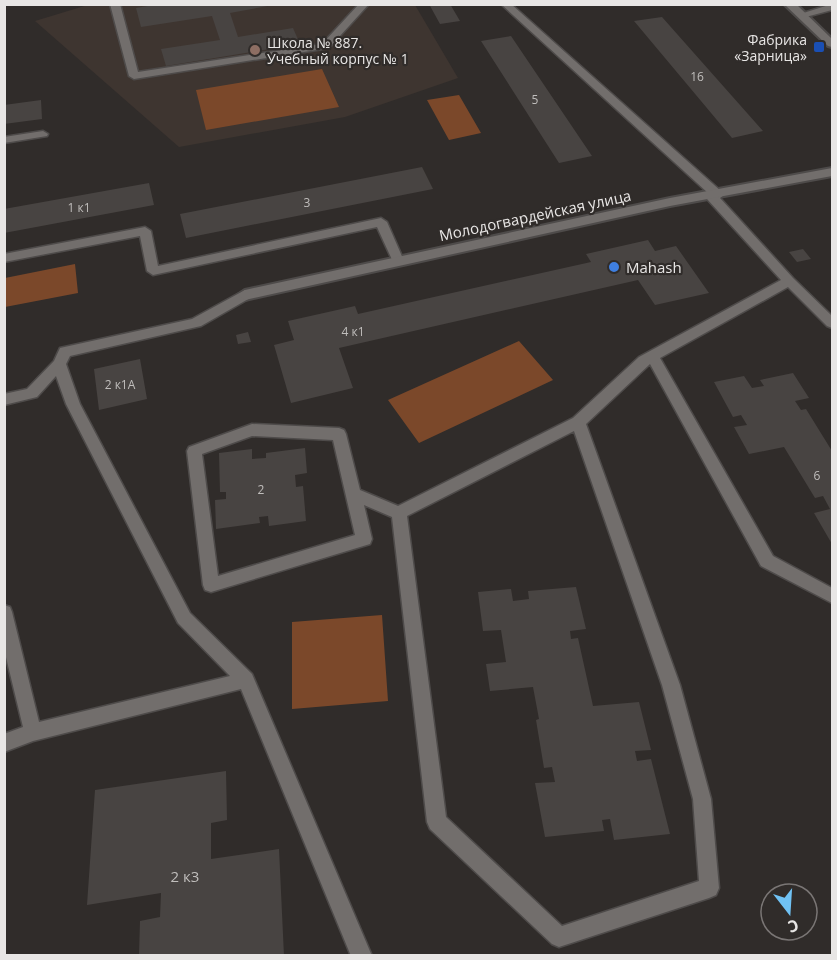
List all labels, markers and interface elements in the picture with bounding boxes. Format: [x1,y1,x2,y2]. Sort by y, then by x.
place label: Фабрика «Зарница» [734,30,807,65]
place label: Школа № 887. Учебный корпус № 1 [267,33,409,68]
marker: Фабрика «Зарница» [812,40,826,54]
marker: Школа № 887. Учебный корпус № 1 [248,43,262,57]
house number: 16 [690,68,704,85]
house number: 5 [532,91,539,108]
street label: Молодогвардейская улица [437,185,633,245]
house number: 3 [304,194,311,211]
house number: 1 к1 [67,199,91,216]
place label: Mahash [626,257,682,277]
marker: Mahash [607,260,621,274]
house number: 4 к1 [341,323,365,340]
house number: 2 к1А [105,376,136,393]
house number: 6 [814,467,821,484]
house number: 2 [258,481,265,498]
house number: 2 к3 [171,866,199,886]
north arrow [759,882,819,942]
text: С [785,914,801,938]

